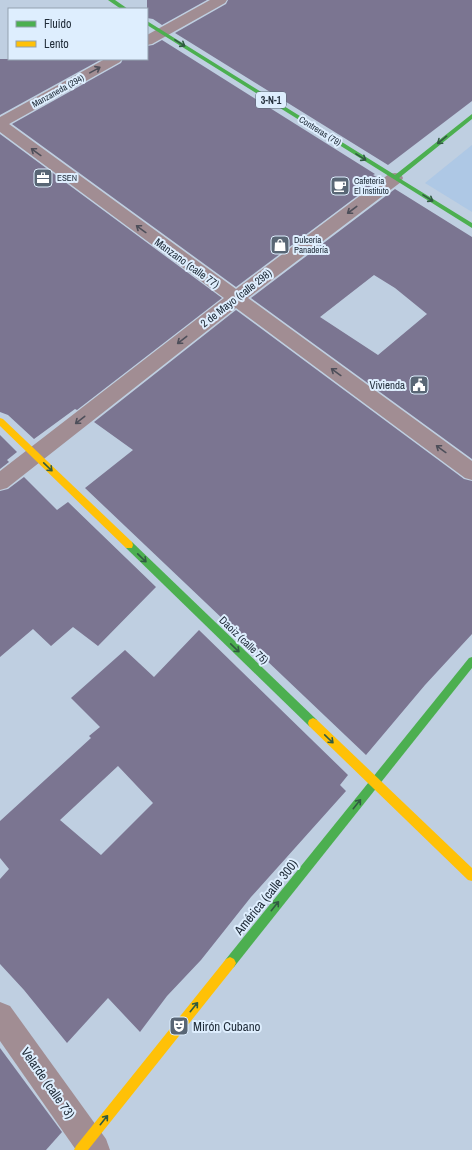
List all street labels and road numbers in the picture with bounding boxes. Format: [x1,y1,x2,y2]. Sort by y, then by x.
street label: Manzaneda (294) [30,71,87,110]
road number: 3-N-1 [256,92,286,108]
street label: Contreras (79) [297,113,344,149]
street label: Manzano (calle 77) [152,235,222,291]
street label: 2 de Mayo (calle 298) [198,266,274,330]
street label: Daoiz (calle 75) [216,613,272,667]
street label: América (calle 300) [230,855,302,939]
street label: Velarde (calle 73) [17,1044,79,1122]

